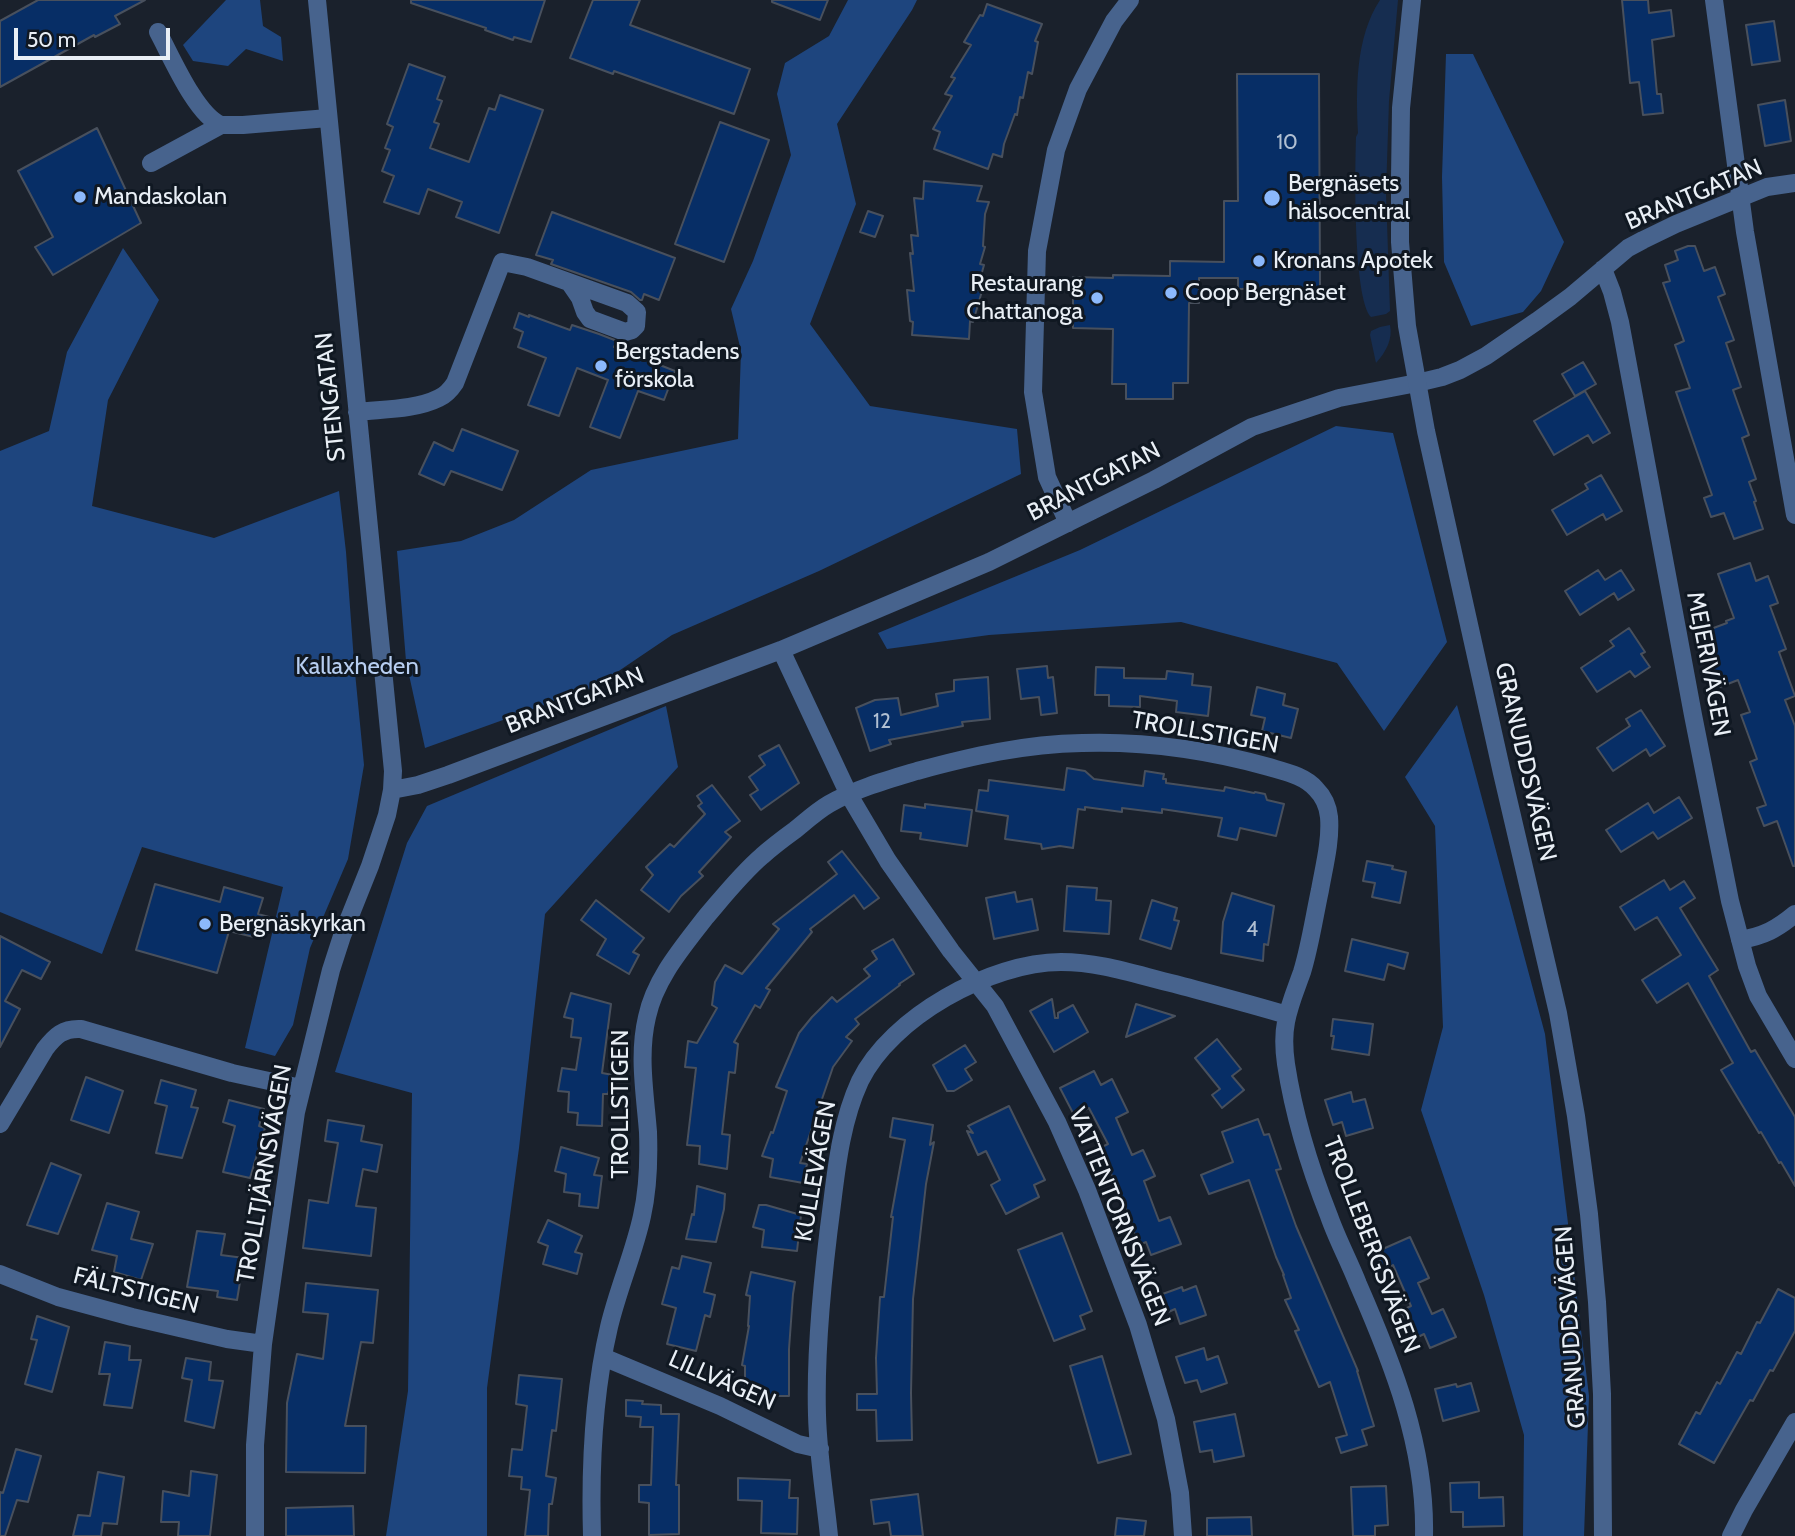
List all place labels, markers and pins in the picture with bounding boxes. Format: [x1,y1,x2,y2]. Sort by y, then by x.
place label: Bergnäsets hälsocentral [1288,170,1410,226]
place label: Mandaskolan [94,183,227,211]
marker: Bergnäsets hälsocentral [1262,188,1282,208]
marker: Mandaskolan [72,189,88,205]
place label: Kronans Apotek [1273,247,1433,275]
marker: Kronans Apotek [1251,253,1267,269]
place label: Restaurang Chattanoga [966,270,1083,326]
place label: Coop Bergnäset [1185,279,1346,307]
marker: Coop Bergnäset [1163,285,1179,301]
marker: Restaurang Chattanoga [1089,290,1105,306]
place label: Bergstadens förskola [615,338,740,394]
marker: Bergstadens förskola [593,358,609,374]
place label: Bergnäskyrkan [219,910,366,938]
marker: Bergnäskyrkan [197,916,213,932]

